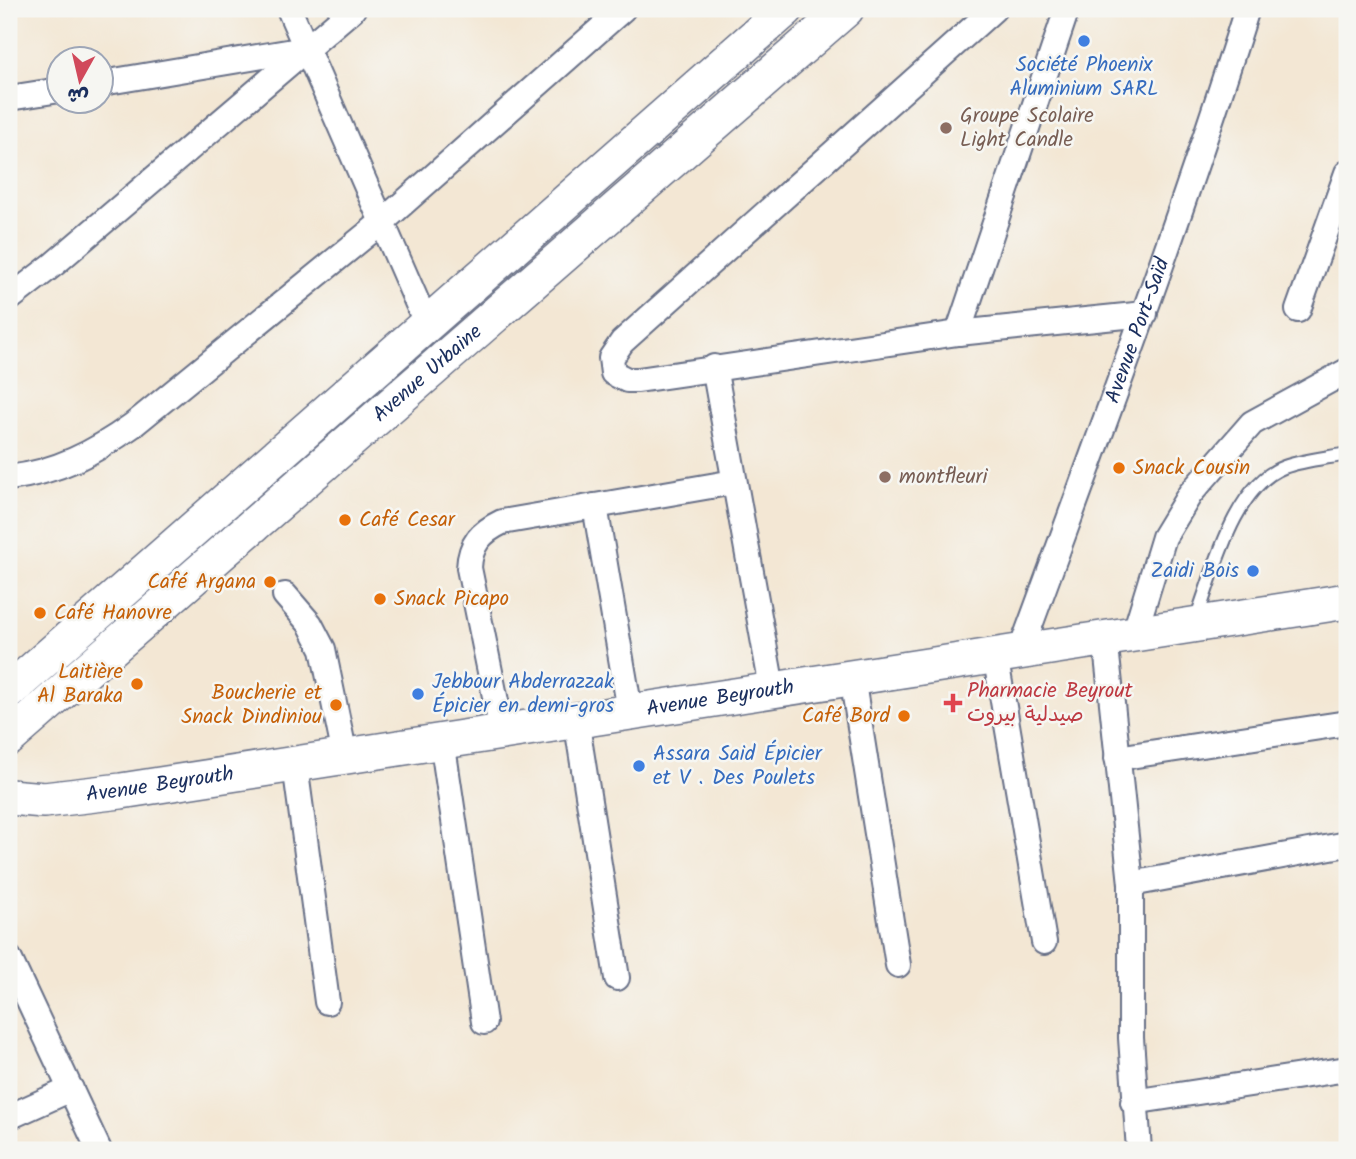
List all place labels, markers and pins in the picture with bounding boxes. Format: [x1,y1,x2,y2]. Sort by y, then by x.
marker: Société Phoenix Aluminium SARL [1076,33,1092,49]
place label: Société Phoenix Aluminium SARL [1010,49,1158,106]
place label: Groupe Scolaire Light Candle [960,100,1094,157]
marker: Groupe Scolaire Light Candle [938,120,954,136]
place label: Snack Cousin [1133,452,1250,485]
marker: Snack Cousin [1111,460,1127,476]
place label: montfleuri [899,461,988,494]
marker: montfleuri [877,469,893,485]
place label: Café Cesar [359,504,456,537]
marker: Café Cesar [337,512,353,528]
place label: Zaidi Bois [1150,555,1239,588]
marker: Zaidi Bois [1245,563,1261,579]
place label: Café Argana [147,566,256,599]
marker: Café Argana [262,574,278,590]
place label: Snack Picapo [394,583,509,616]
marker: Snack Picapo [372,591,388,607]
place label: Café Hanovre [54,597,172,630]
marker: Café Hanovre [32,605,48,621]
place label: Laitière Al Baraka [37,656,124,713]
place label: Jebbour Abderrazzak Épicier en demi-gros [432,666,614,723]
place label: Pharmacie Beyrout صيدلية بيروت [967,675,1133,732]
marker: Laitière Al Baraka [129,676,145,692]
place label: Boucherie et Snack Dindiniou [181,677,323,734]
marker: Jebbour Abderrazzak Épicier en demi-gros [410,686,426,702]
marker: Pharmacie Beyrout صيدلية بيروت [945,695,961,711]
marker: Boucherie et Snack Dindiniou [328,697,344,713]
place label: Café Bord [802,700,891,733]
marker: Café Bord [896,708,912,724]
place label: Assara Said Épicier et V . Des Poulets [653,738,823,795]
marker: Assara Said Épicier et V . Des Poulets [631,758,647,774]

